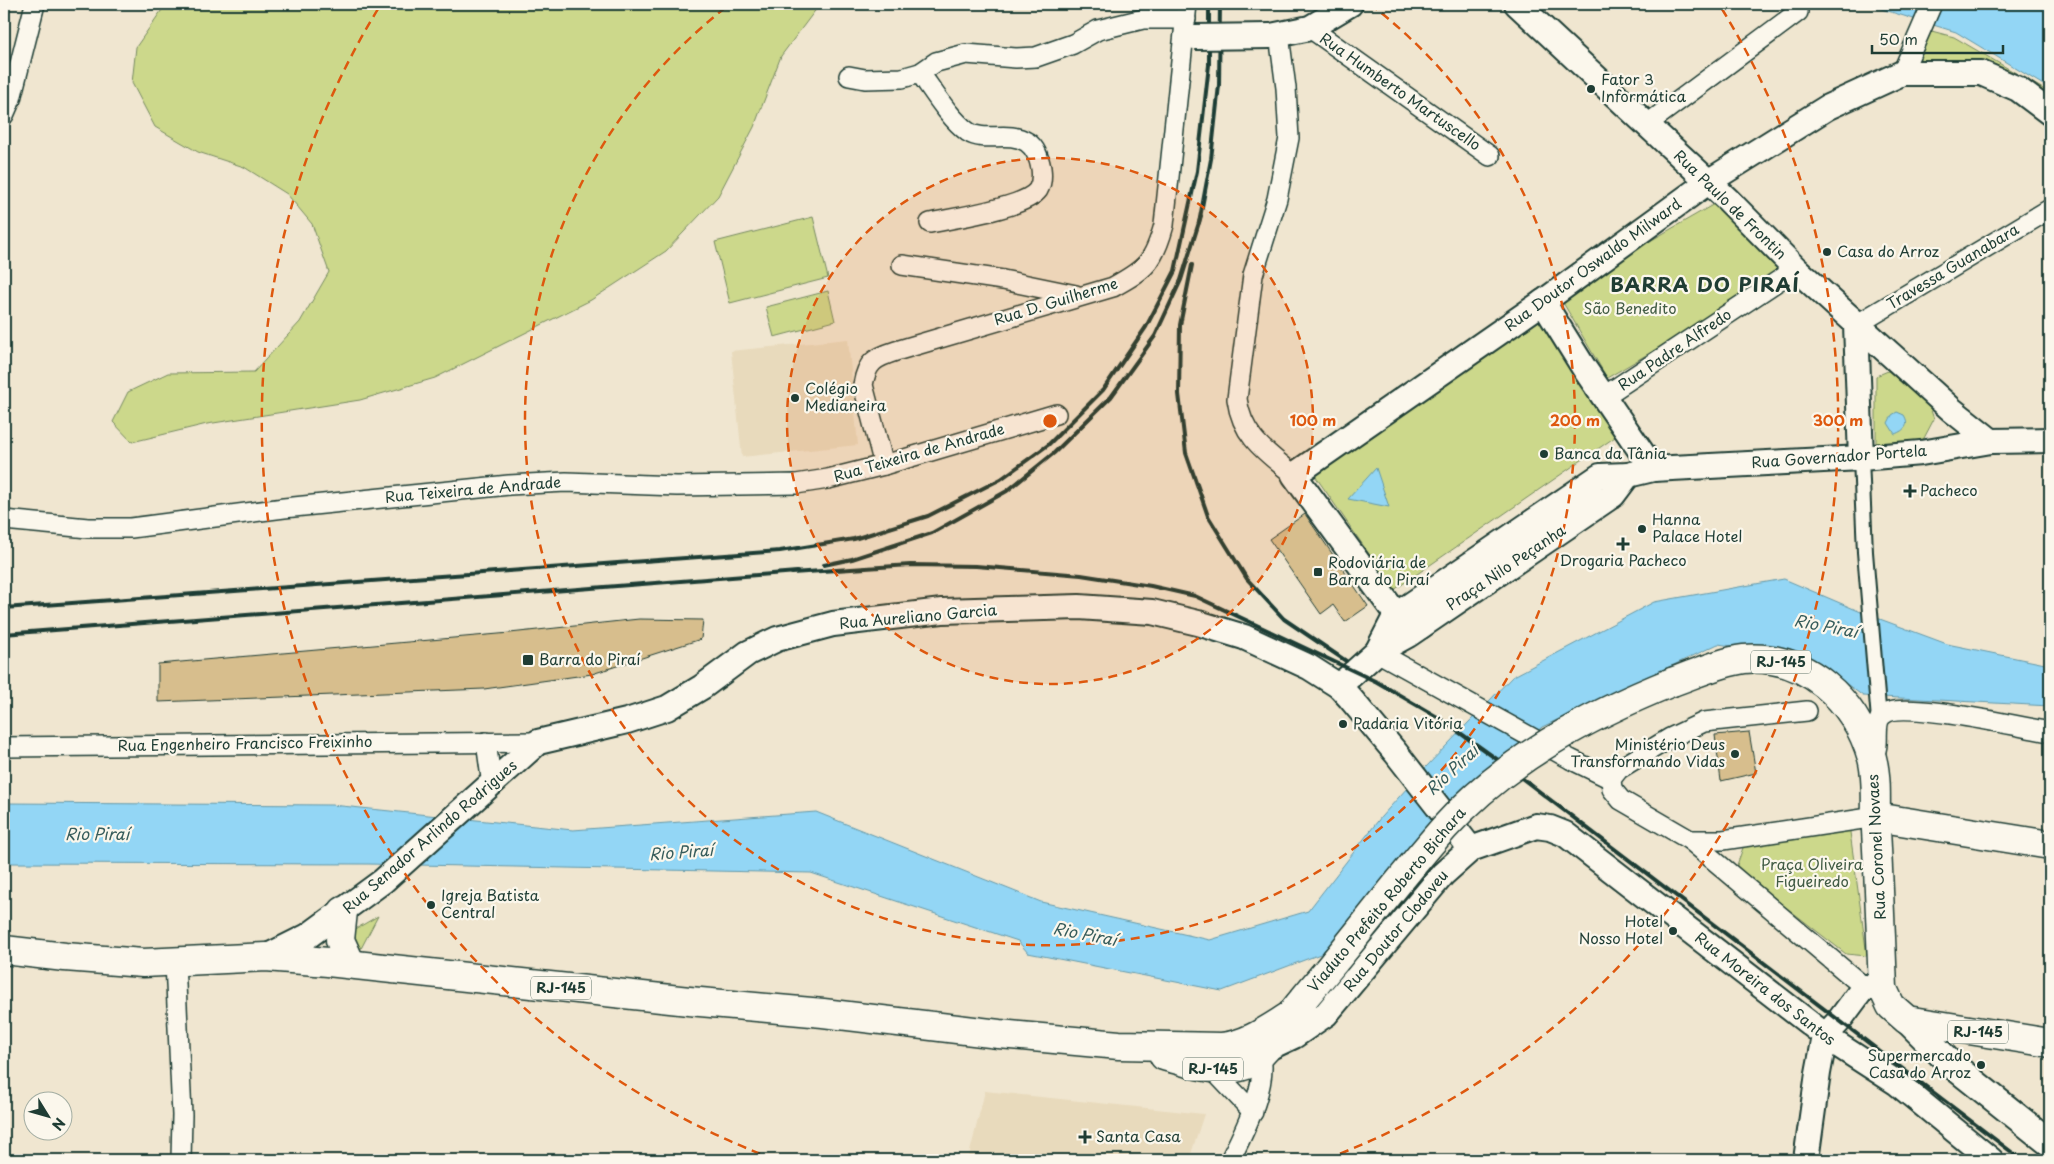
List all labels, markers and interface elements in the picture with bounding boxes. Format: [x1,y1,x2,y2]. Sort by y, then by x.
scale bar [1872,22,2003,54]
street label: Rua Humberto Martuscello [1316,26,1486,155]
text: 50 m [1879,27,1918,50]
place label: Fator 3 Informática [1601,67,1686,107]
marker: Fator 3 Informática [1585,83,1597,95]
street label: Rua Paulo de Frontin [1669,144,1793,264]
street label: Rua Doutor Oswaldo Milward [1499,192,1685,336]
street label: Travessa Guanabara [1882,217,2023,314]
place label: Casa do Arroz [1837,239,1940,262]
marker: Casa do Arroz [1821,246,1833,258]
district label: BARRA DO PIRAÍ [1610,269,1800,299]
street label: Rua D. Guilherme [991,271,1120,330]
park label: São Benedito [1584,296,1676,319]
street label: Rua Padre Alfredo [1613,302,1736,395]
place label: Colégio Medianeira [805,376,887,416]
marker: Colégio Medianeira [789,392,801,404]
text: 100 m [1290,408,1336,431]
text: 200 m [1550,408,1600,431]
text: 300 m [1813,408,1863,431]
centre of rings [1041,412,1059,430]
street label: Rua Teixeira de Andrade [830,416,1007,487]
street label: Rua Governador Portela [1750,438,1928,473]
place label: Banca da Tânia [1554,441,1668,464]
marker: Banca da Tânia [1538,448,1550,460]
street label: Rua Teixeira de Andrade [384,469,562,508]
place label: Pacheco [1920,478,1978,501]
marker: Pacheco [1904,485,1916,497]
place label: Hanna Palace Hotel [1652,507,1742,547]
street label: Praça Nilo Peçanha [1441,518,1570,615]
marker: Hanna Palace Hotel [1636,523,1648,535]
marker: Drogaria Pacheco [1617,538,1629,550]
place label: Drogaria Pacheco [1559,548,1687,571]
place label: Rodoviária de Barra do Piraí [1328,550,1430,590]
marker: Rodoviária de Barra do Piraí [1312,566,1324,578]
street label: Rua Aureliano Garcia [838,597,998,634]
water label: Rio Piraí [1792,607,1864,644]
place label: Barra do Piraí [539,647,641,670]
road number: RJ-145 [1751,650,1811,674]
marker: Barra do Piraí [521,653,535,667]
place label: Padaria Vitória [1353,711,1463,734]
marker: Padaria Vitória [1337,718,1349,730]
street label: Rua Engenheiro Francisco Freixinho [117,729,373,756]
place label: Ministério Deus Transformando Vidas [1570,732,1725,772]
water label: Rio Piraí [1420,736,1486,800]
marker: Ministério Deus Transformando Vidas [1729,748,1741,760]
street label: Rua Senador Arlindo Rodrigues [337,753,521,918]
street label: Rua Coronel Novaes [1860,774,1891,920]
street label: Viaduto Prefeito Roberto Bichara [1301,801,1471,997]
water label: Rio Piraí [65,821,133,845]
water label: Rio Piraí [648,837,717,865]
park label: Praça Oliveira Figueiredo [1761,852,1864,892]
street label: Rua Doutor Clodoveu [1337,864,1453,996]
place label: Igreja Batista Central [441,883,540,923]
marker: Igreja Batista Central [425,899,437,911]
place label: Hotel Nosso Hotel [1579,909,1663,949]
water label: Rio Piraí [1051,915,1123,952]
marker: Hotel Nosso Hotel [1667,925,1679,937]
street label: Rua Moreira dos Santos [1691,926,1841,1050]
road number: RJ-145 [531,976,591,1000]
road number: RJ-145 [1948,1020,2008,1044]
place label: Supermercado Casa do Arroz [1868,1043,1972,1083]
road number: RJ-145 [1183,1058,1243,1080]
marker: Supermercado Casa do Arroz [1975,1059,1987,1071]
north arrow [22,1092,72,1142]
text: N [47,1113,71,1135]
place label: Santa Casa [1096,1124,1181,1147]
marker: Santa Casa [1078,1130,1092,1144]

